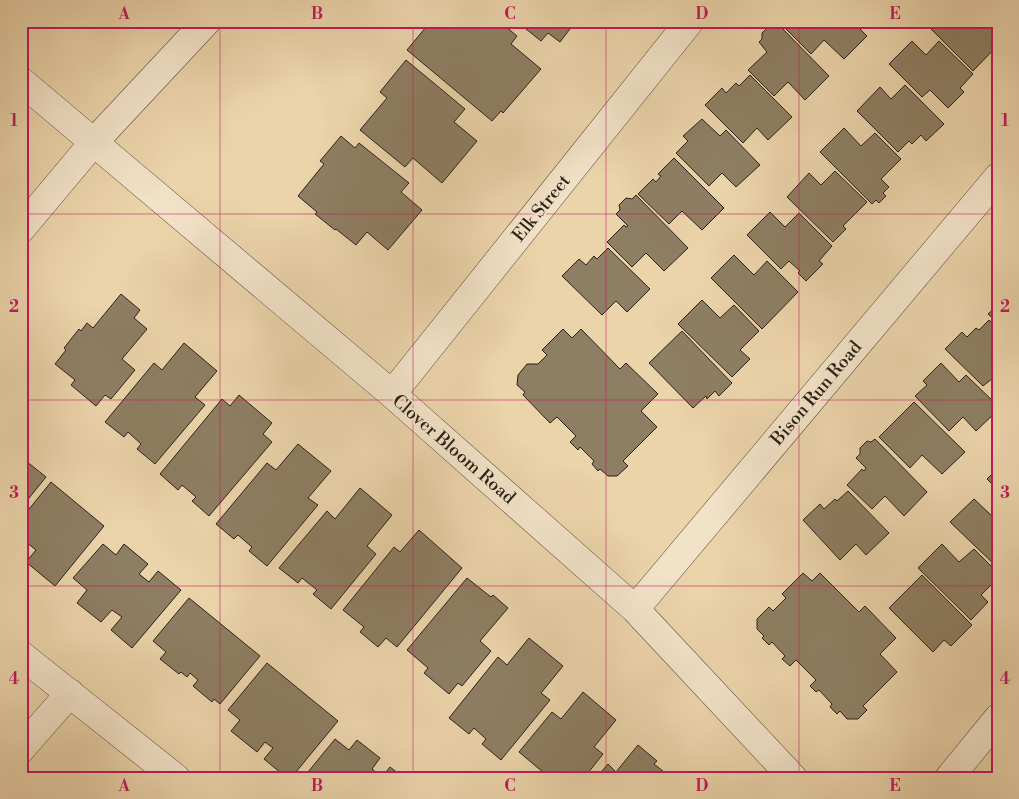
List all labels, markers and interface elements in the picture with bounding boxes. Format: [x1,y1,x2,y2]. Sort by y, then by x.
text: A [117,4,130,24]
text: B [311,4,323,24]
text: C [504,4,516,24]
text: D [696,4,709,24]
text: E [889,4,901,24]
text: 1 [10,111,18,131]
text: 1 [1001,111,1009,131]
street label: Elk Street [507,170,576,247]
text: 2 [9,297,19,317]
text: 2 [1000,297,1010,317]
street label: Bison Run Road [765,336,867,451]
street label: Clover Bloom Road [387,389,521,510]
text: 3 [9,483,19,503]
text: 3 [1000,483,1010,503]
text: 4 [9,669,20,689]
text: 4 [1000,669,1011,689]
text: A [117,776,130,796]
text: B [311,776,323,796]
text: C [504,776,516,796]
text: D [696,776,709,796]
text: E [889,776,901,796]

